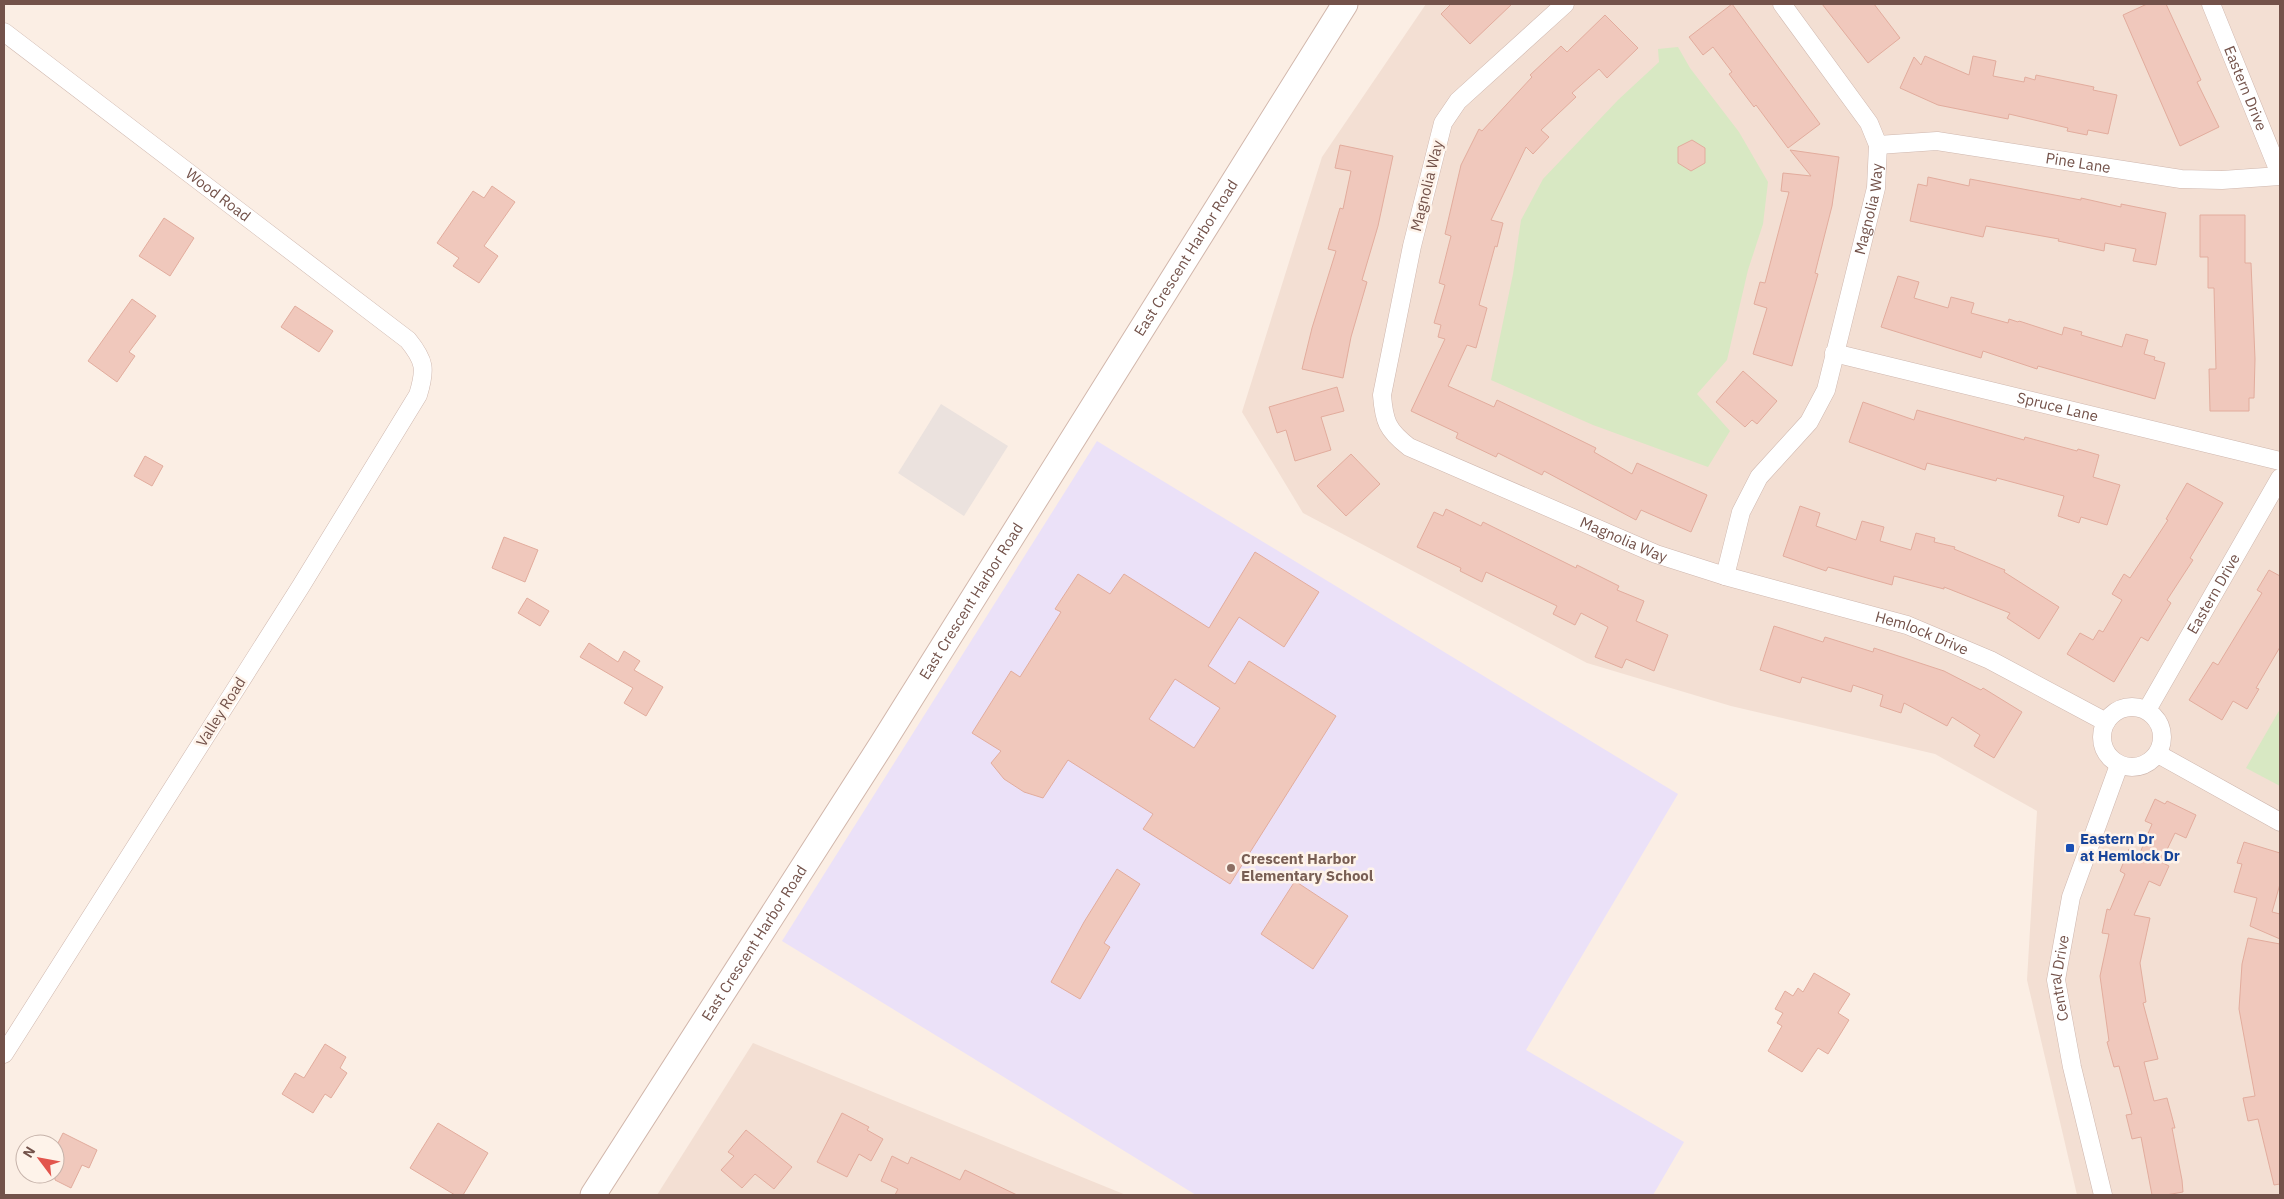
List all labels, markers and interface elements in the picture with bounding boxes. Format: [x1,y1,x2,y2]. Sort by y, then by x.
street label: Eastern Drive [2220,43,2271,133]
street label: Magnolia Way [1406,138,1447,233]
street label: Pine Lane [2044,148,2112,177]
street label: Magnolia Way [1850,162,1886,256]
street label: Wood Road [182,164,254,226]
street label: East Crescent Harbor Road [1130,176,1242,339]
street label: Spruce Lane [2015,388,2100,426]
street label: Magnolia Way [1577,512,1670,566]
street label: East Crescent Harbor Road [915,519,1027,683]
street label: Eastern Drive [2183,550,2244,637]
street label: Hemlock Drive [1873,607,1971,659]
street label: Valley Road [192,673,249,750]
place label: Eastern Dr at Hemlock Dr [2080,829,2180,865]
marker: Eastern Dr at Hemlock Dr [2064,842,2076,854]
place label: Crescent Harbor Elementary School [1241,849,1374,885]
street label: East Crescent Harbor Road [697,862,811,1024]
marker: Crescent Harbor Elementary School [1225,862,1237,874]
street label: Central Drive [2046,933,2073,1023]
north arrow [15,1134,65,1184]
text: N [19,1143,39,1161]

